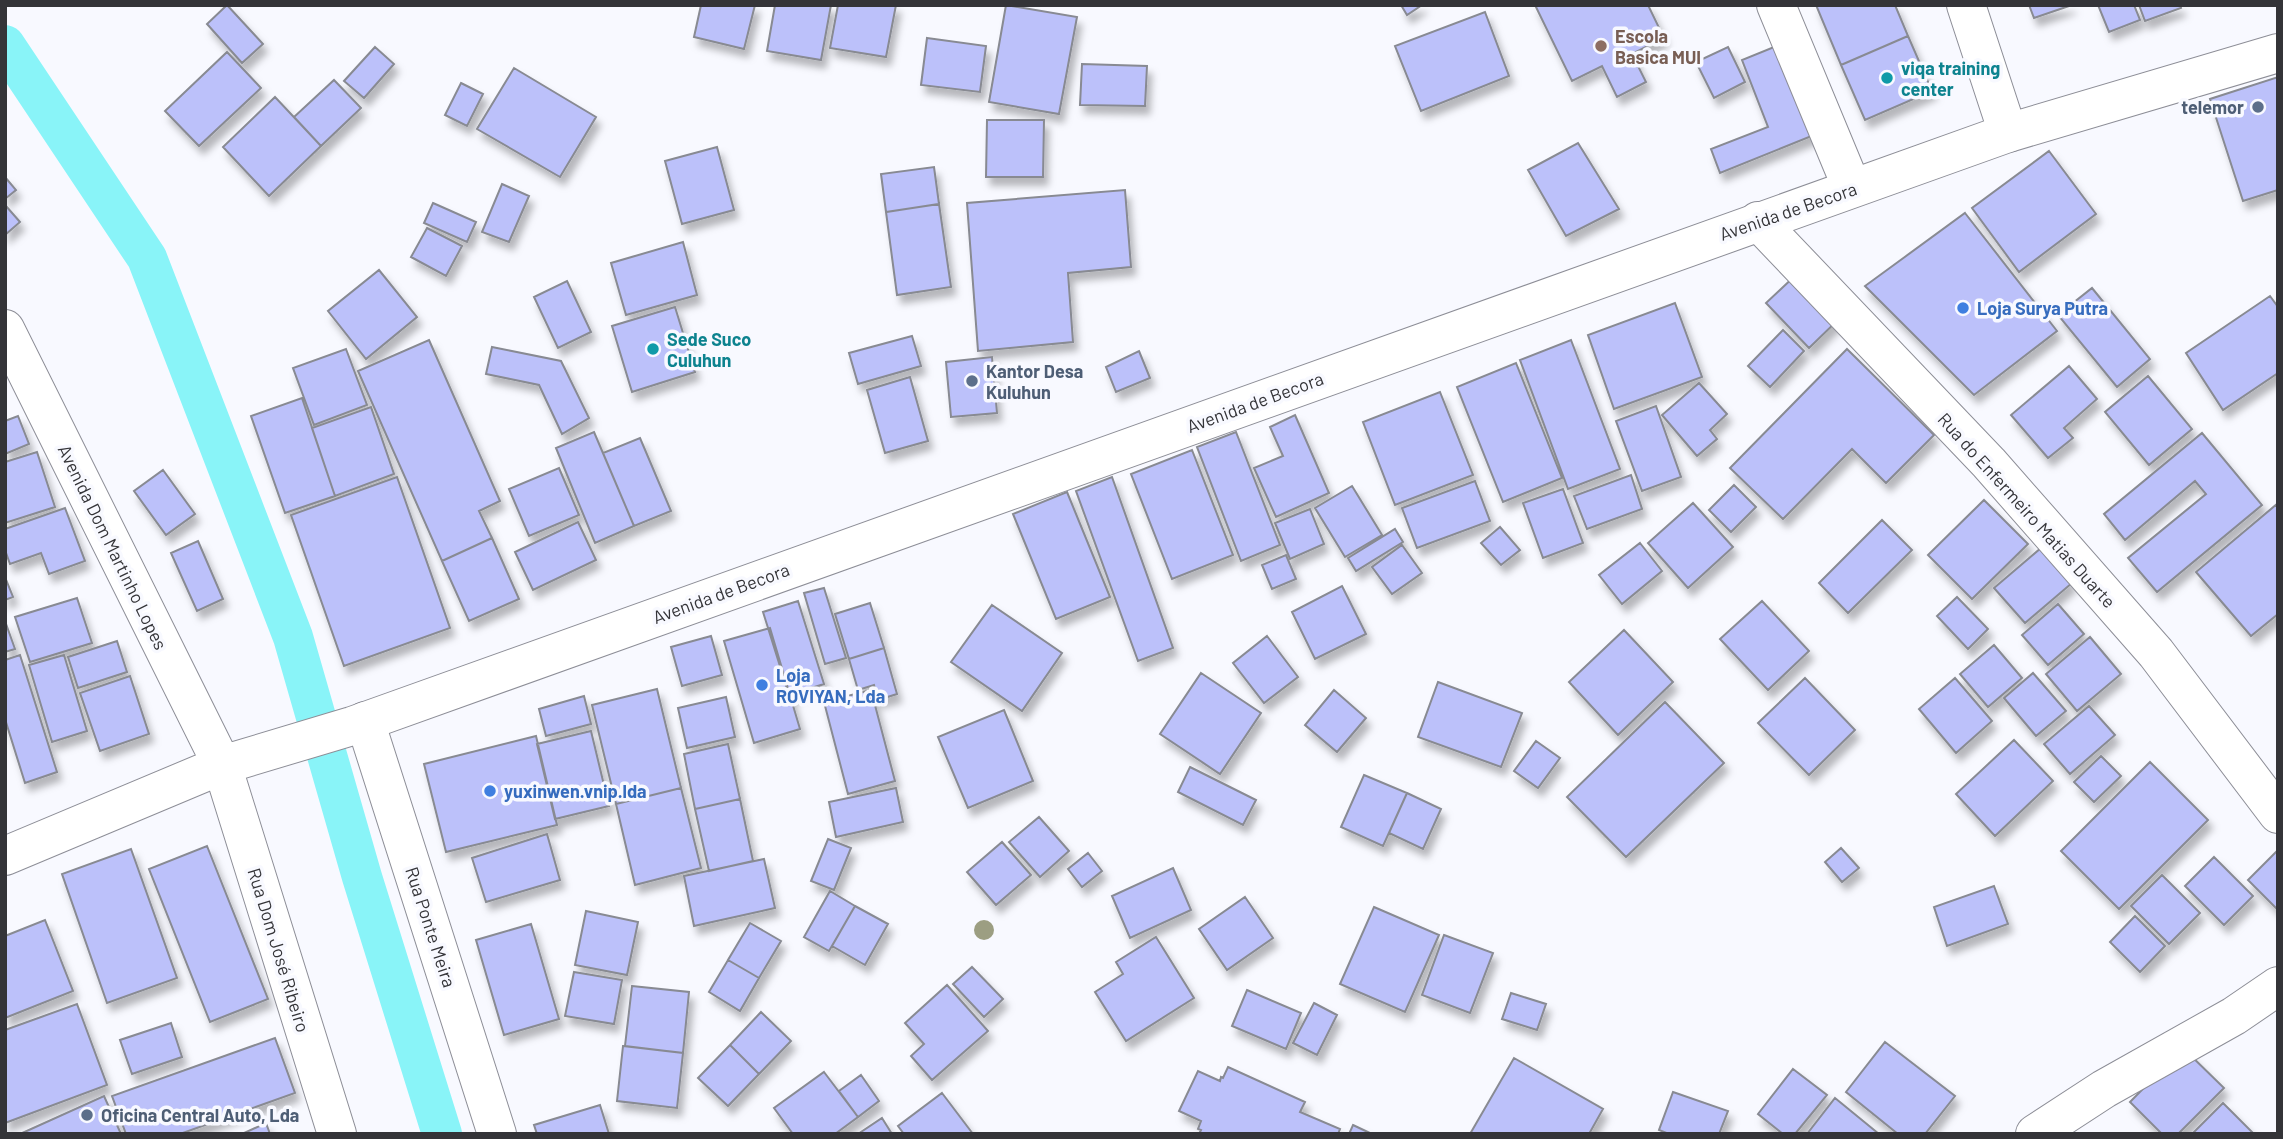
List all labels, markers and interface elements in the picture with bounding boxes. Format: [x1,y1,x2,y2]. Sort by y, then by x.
place label: Escola Basica MUI [1615,25,1701,68]
marker: Escola Basica MUI [1593,38,1609,54]
place label: viqa training center [1901,57,2000,100]
marker: viqa training center [1879,70,1895,86]
place label: telemor [2181,96,2244,118]
marker: telemor [2250,99,2266,115]
street label: Avenida de Becora [1716,177,1860,245]
place label: Loja Surya Putra [1977,297,2108,319]
marker: Loja Surya Putra [1955,300,1971,316]
place label: Sede Suco Culuhun [667,328,751,371]
marker: Sede Suco Culuhun [645,341,661,357]
place label: Kantor Desa Kuluhun [986,360,1083,403]
street label: Avenida de Becora [1184,367,1326,437]
marker: Kantor Desa Kuluhun [964,373,980,389]
street label: Rua do Enfermeiro Matias Duarte [1934,408,2120,612]
street label: Avenida Dom Martinho Lopes [54,441,172,653]
street label: Avenida de Becora [650,558,792,628]
place label: Loja ROVIYAN, Lda [776,664,885,707]
marker: Loja ROVIYAN, Lda [754,677,770,693]
place label: yuxinwen.vnip.lda [504,780,647,802]
marker: yuxinwen.vnip.lda [482,783,498,799]
street label: Rua Ponte Meira [401,864,461,990]
street label: Rua Dom José Ribeiro [244,865,314,1035]
place label: Oficina Central Auto, Lda [101,1104,299,1126]
marker: Oficina Central Auto, Lda [79,1107,95,1123]

